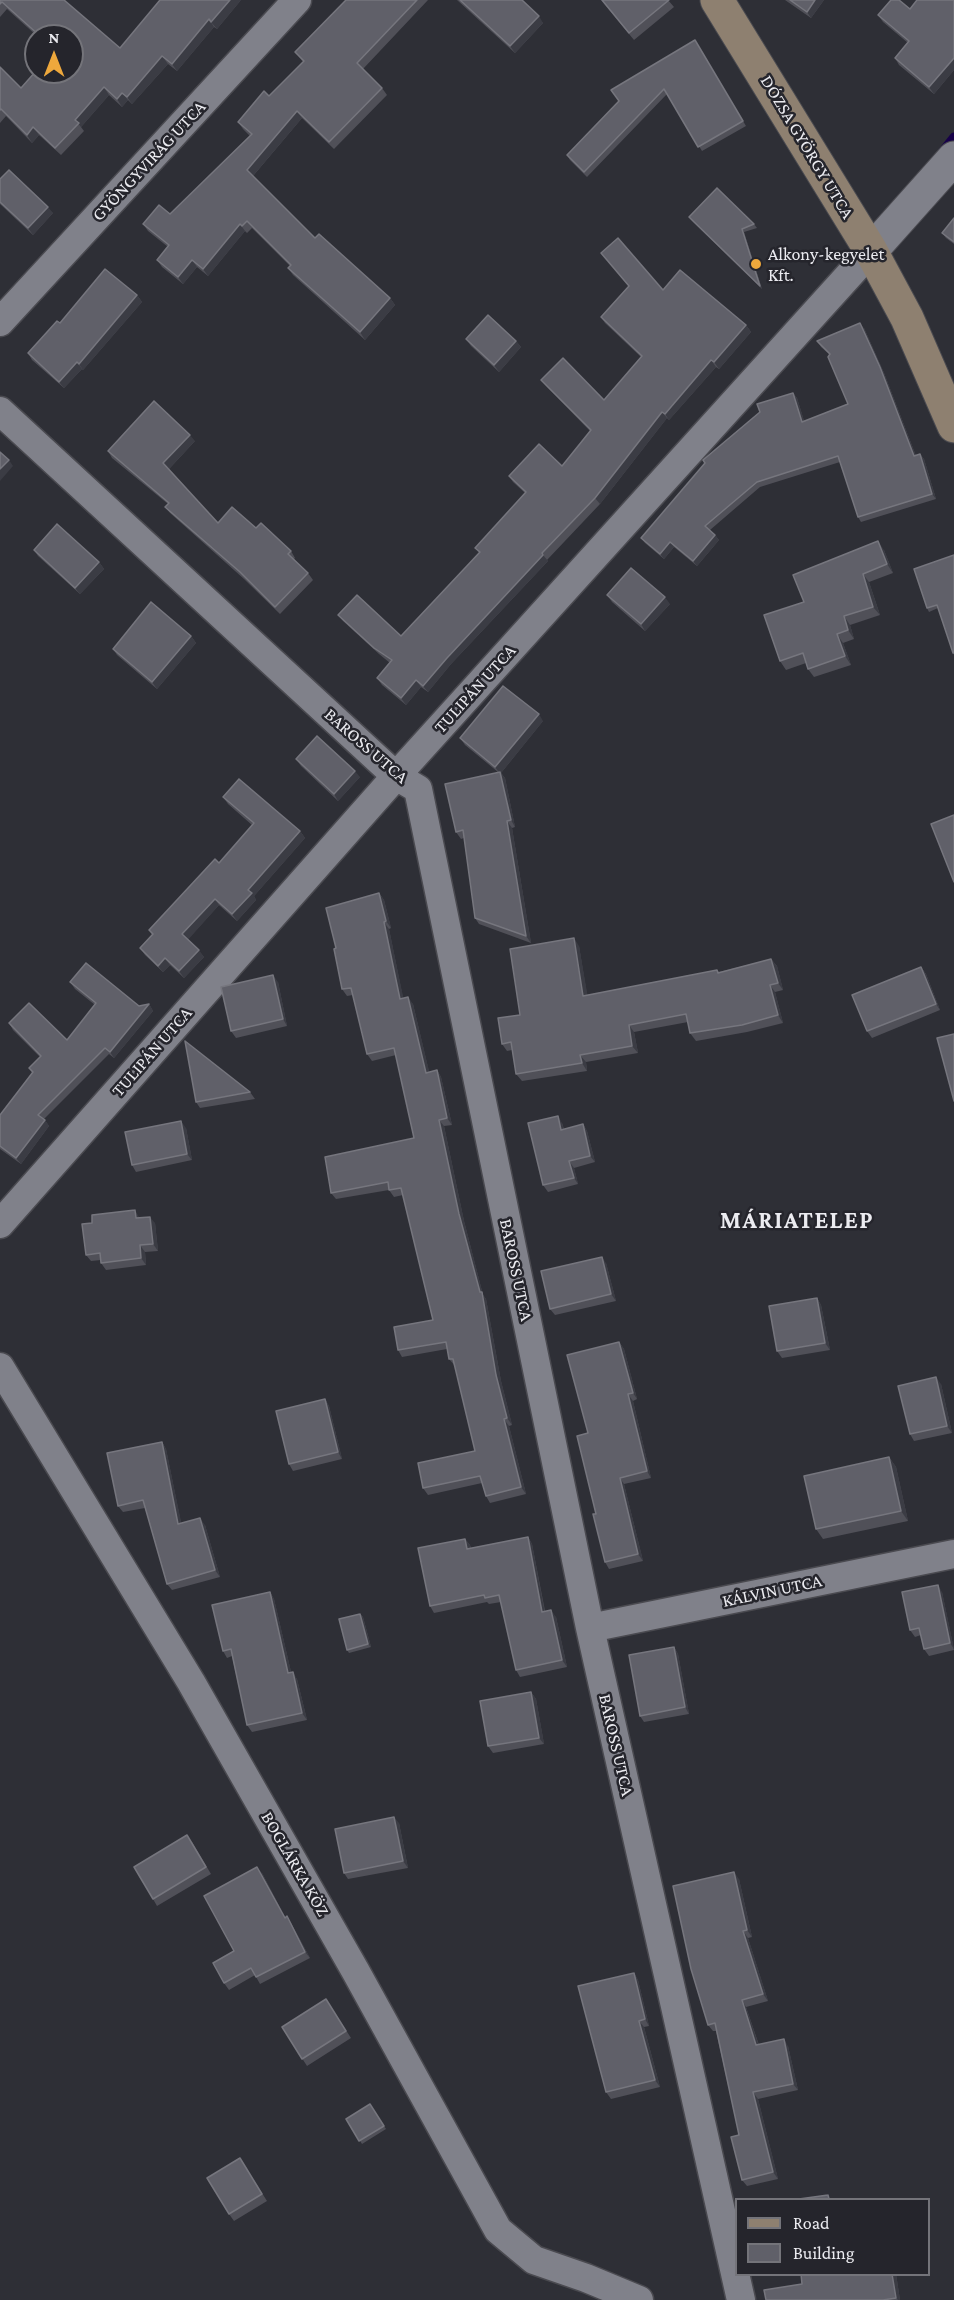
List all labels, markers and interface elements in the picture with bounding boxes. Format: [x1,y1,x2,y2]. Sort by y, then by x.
north arrow [24,24,84,84]
text: N [49,29,59,46]
street label: DÓZSA GYÖRGY UTCA [756,71,858,223]
street label: GYÖNGYVIRÁG UTCA [88,96,210,226]
place label: Alkony-kegyelet Kft. [768,243,884,286]
marker: Alkony-kegyelet Kft. [749,257,763,271]
street label: TULIPÁN UTCA [430,640,520,738]
street label: BAROSS UTCA [320,704,412,788]
street label: TULIPÁN UTCA [107,1003,197,1101]
district label: MÁRIATELEP [720,1207,874,1235]
street label: BAROSS UTCA [495,1217,537,1323]
street label: KÁLVIN UTCA [720,1570,824,1612]
street label: BAROSS UTCA [594,1692,638,1798]
street label: BOGLÁRKA KÖZ [256,1808,334,1920]
legend [735,2198,930,2276]
text: Road [793,2213,830,2233]
text: Building [793,2243,854,2263]

